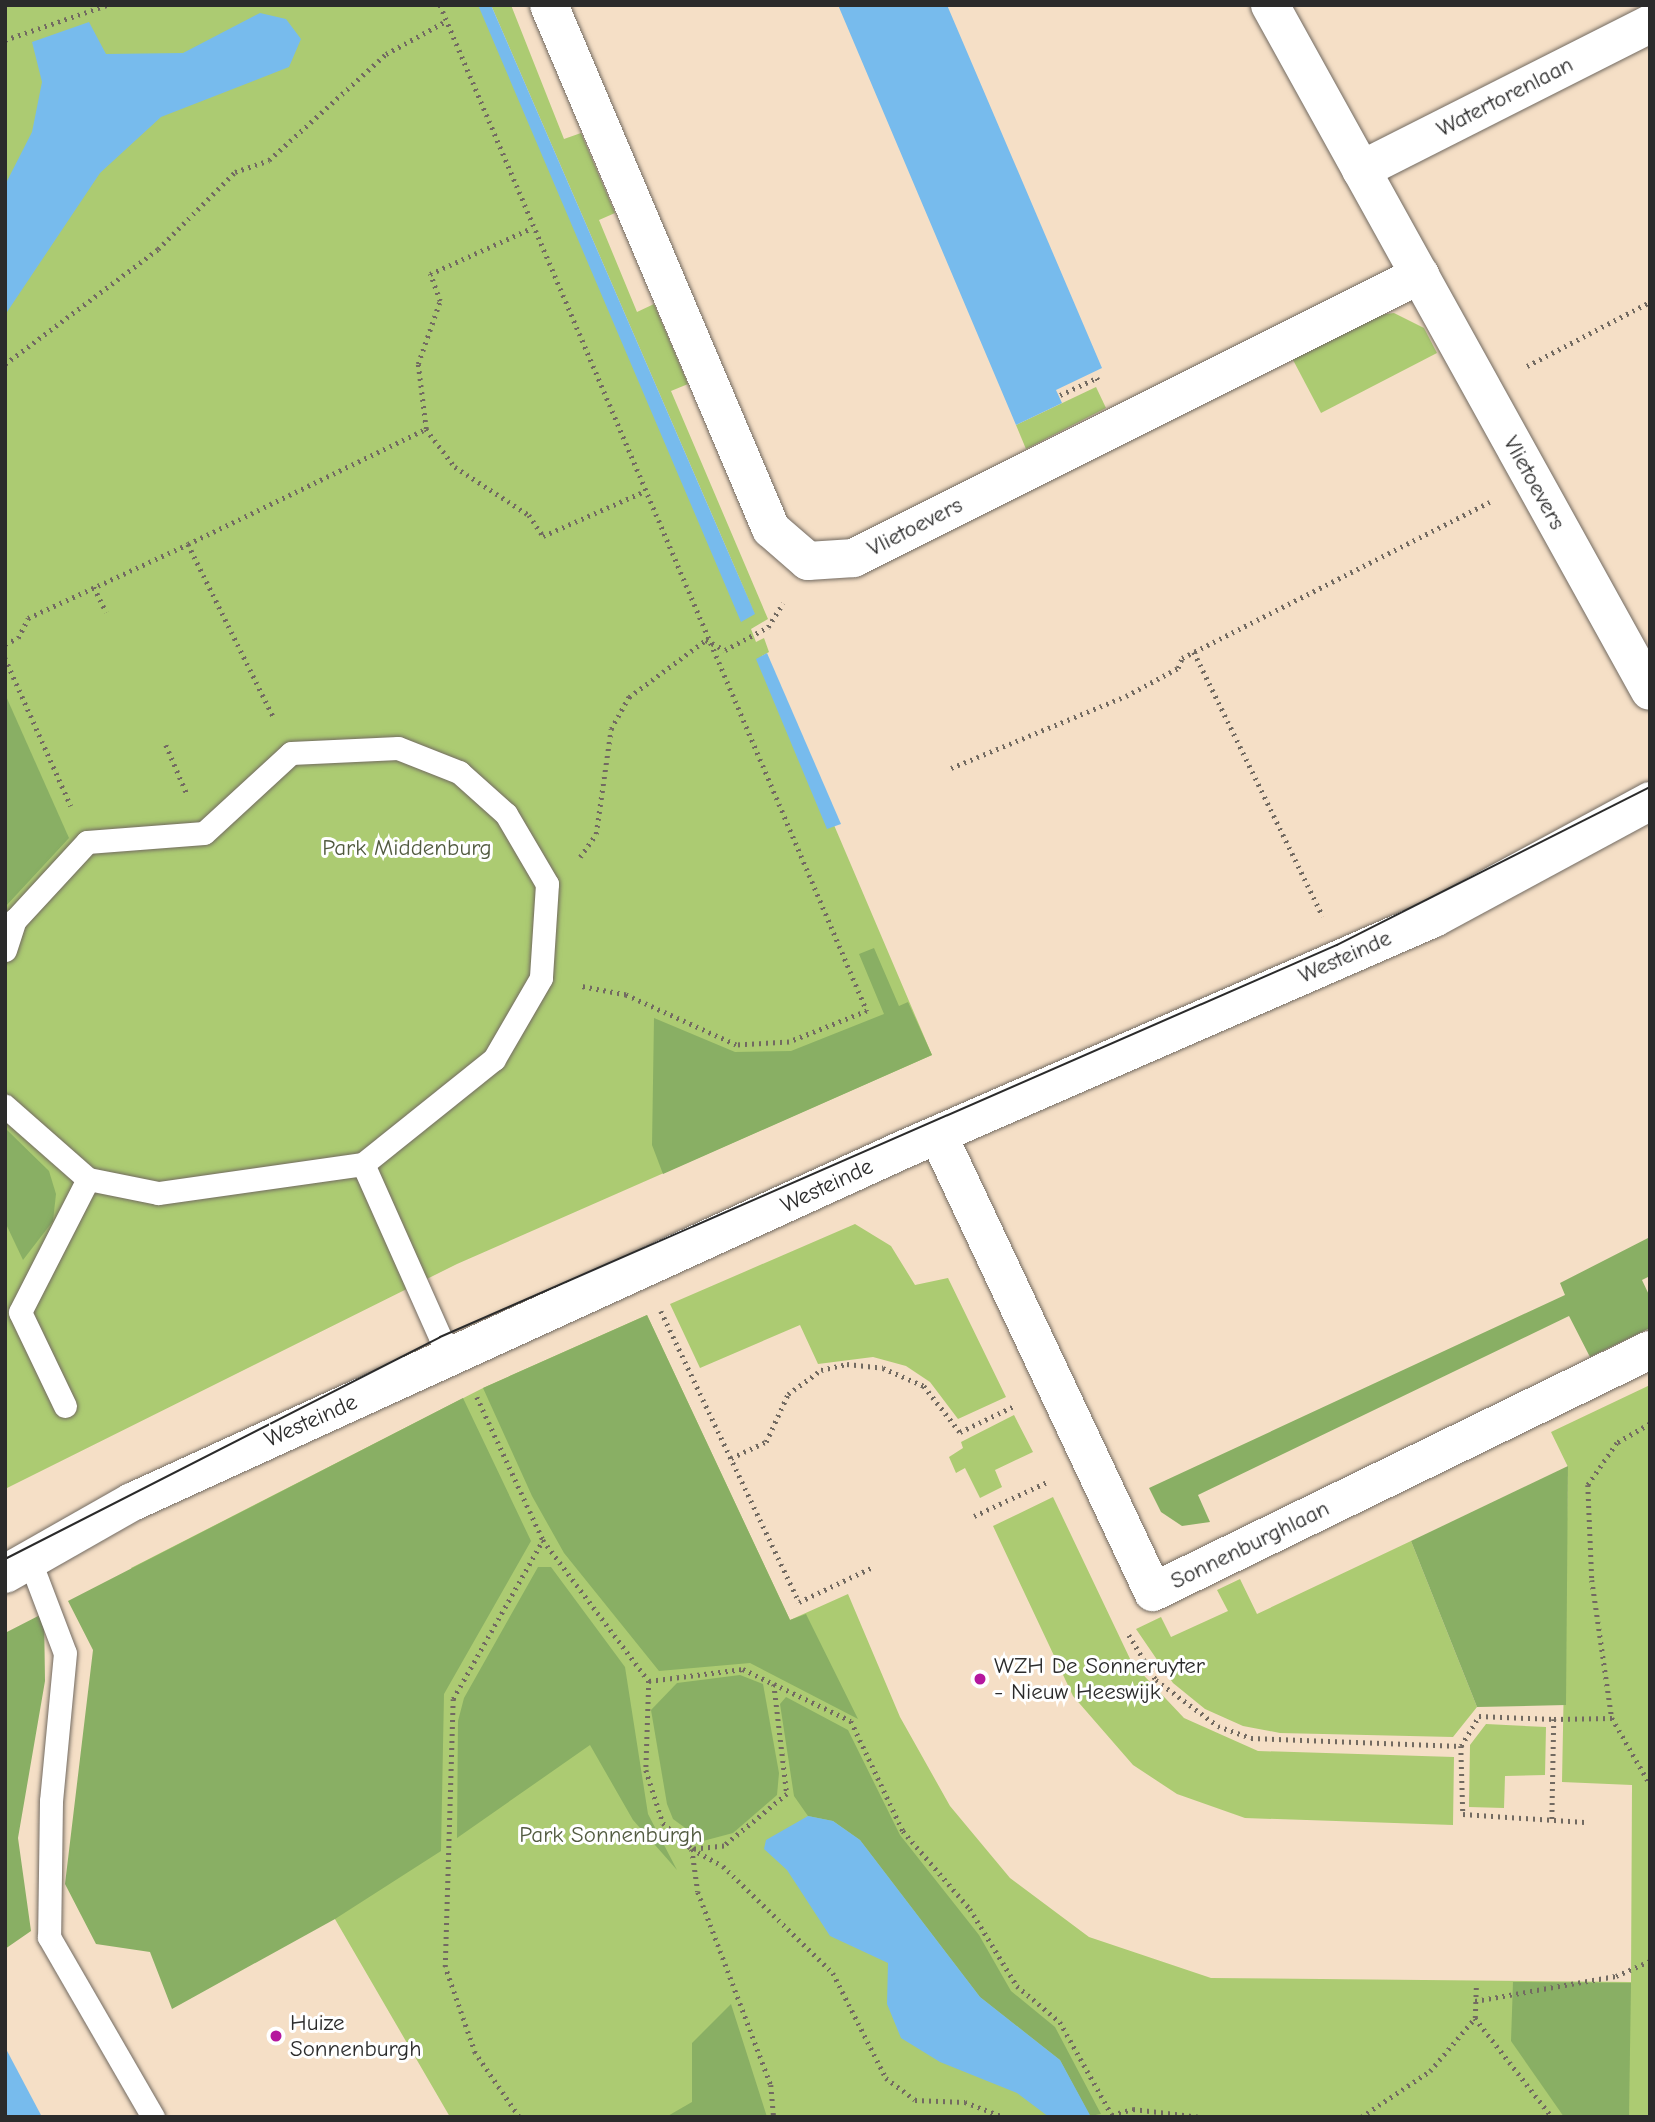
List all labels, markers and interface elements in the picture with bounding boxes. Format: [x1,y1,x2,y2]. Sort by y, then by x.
street label: Watertorenlaan [1432,51,1578,143]
street label: Vlietoevers [1497,431,1571,535]
street label: Vlietoevers [863,491,967,563]
park label: Park Middenburg [322,834,492,862]
street label: Westeinde [1294,924,1396,990]
street label: Westeinde [777,1153,877,1219]
street label: Westeinde [260,1388,362,1454]
street label: Sonnenburghlaan [1166,1495,1334,1595]
place label: WZH De Sonneruyter - Nieuw Heeswijk [994,1652,1205,1706]
marker: WZH De Sonneruyter - Nieuw Heeswijk [972,1671,988,1687]
park label: Park Sonnenburgh [519,1821,703,1849]
place label: Huize Sonnenburgh [290,2009,422,2063]
marker: Huize Sonnenburgh [268,2028,284,2044]

